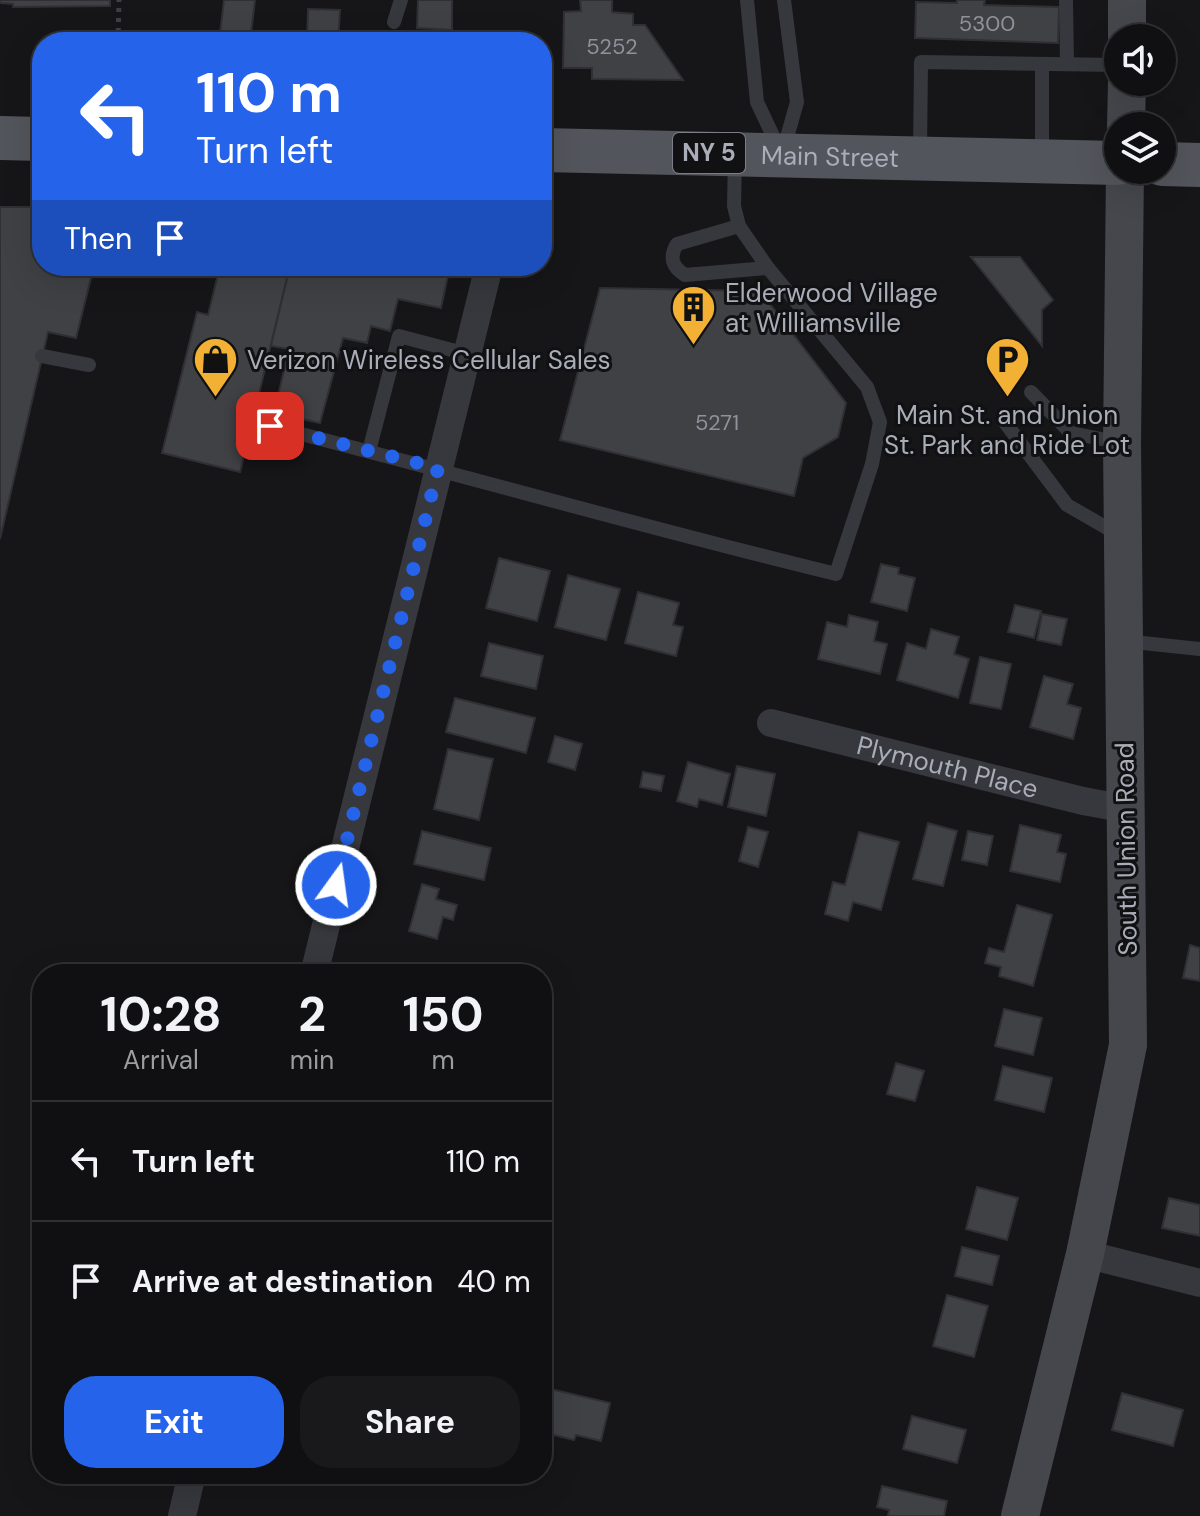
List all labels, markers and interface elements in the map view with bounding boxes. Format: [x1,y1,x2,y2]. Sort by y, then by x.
house number: 5300 [959,9,1015,38]
map controls [1104,24,1176,184]
button: sound [1104,24,1176,96]
house number: 5252 [586,32,638,61]
text: 110 m [196,56,342,129]
icon: left [64,64,168,168]
button: layers [1104,112,1176,184]
text: Turn left [196,127,333,174]
road number: NY 5 [673,133,745,173]
street label: Main Street [761,138,899,175]
icon: arrive [148,216,192,260]
text: Then [64,219,132,258]
place label: Elderwood Village at Williamsville [725,276,938,340]
building icon: Elderwood Village at Williamsville [670,284,718,347]
shop icon: Verizon Wireless Cellular Sales [192,336,240,399]
parking icon: Main St. and Union St. Park and Ride Lot [983,336,1031,399]
place label: Verizon Wireless Cellular Sales [247,343,611,377]
pin [236,392,304,460]
place label: Main St. and Union St. Park and Ride Lot [884,398,1130,462]
icon: arrive [248,404,292,448]
house number: 5271 [695,408,739,437]
street label: Plymouth Place [853,728,1042,806]
street label: South Union Road [1107,742,1145,956]
position arrow [294,843,378,927]
text: 10:28 [100,983,222,1046]
text: 2 [298,983,326,1046]
text: 150 [403,983,484,1046]
text: Arrival [123,1043,199,1077]
text: min [290,1043,334,1077]
text: m [432,1043,455,1077]
icon: left [64,1139,108,1183]
text: Turn left [132,1142,255,1181]
text: 110 m [446,1142,520,1181]
icon: arrive [64,1259,108,1303]
text: Arrive at destination [132,1262,433,1301]
text: 40 m [457,1262,531,1301]
button: Exit [64,1376,284,1468]
button: Share [300,1376,520,1468]

